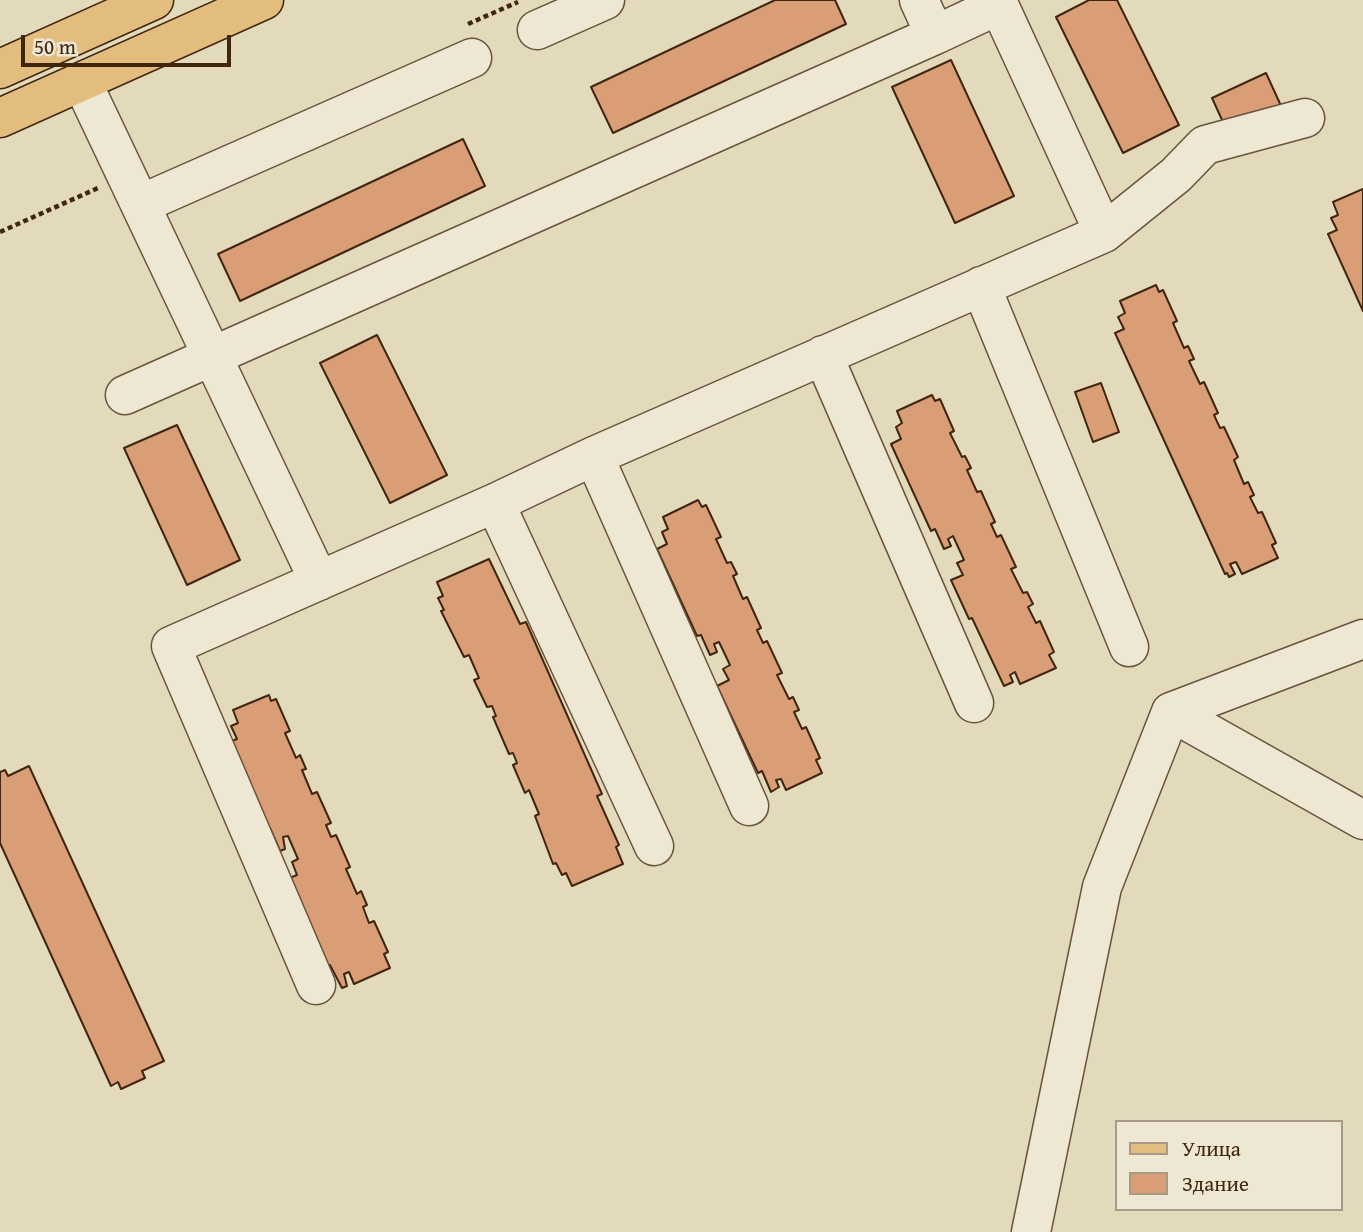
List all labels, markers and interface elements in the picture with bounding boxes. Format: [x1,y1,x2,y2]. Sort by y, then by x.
scale bar [24,21,234,65]
text: 50 m [34,31,76,62]
legend [1114,1120,1342,1211]
text: Улица [1182,1133,1241,1164]
text: Здание [1182,1168,1249,1199]

